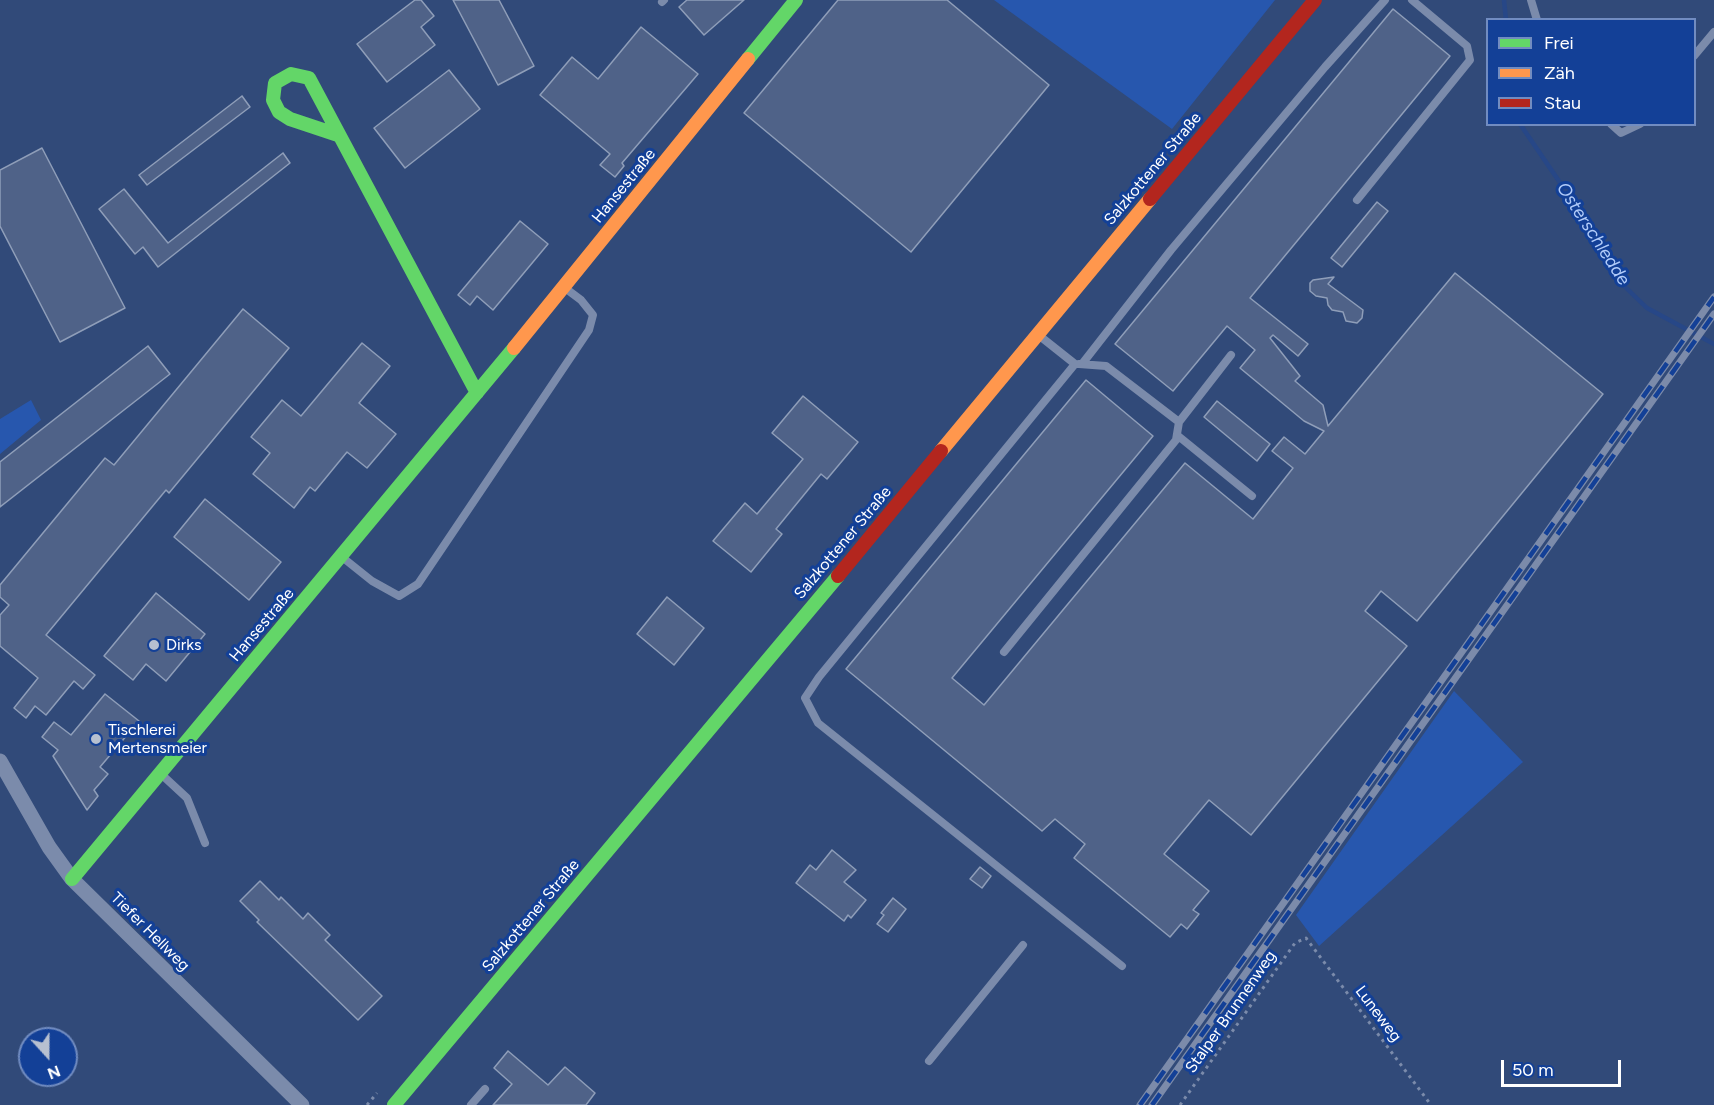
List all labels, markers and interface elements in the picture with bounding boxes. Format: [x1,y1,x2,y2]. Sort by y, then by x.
legend [1486,18,1696,126]
text: Frei [1544,32,1574,54]
text: Zäh [1544,62,1575,84]
text: Stau [1544,92,1581,114]
street label: Salzkottener Straße [1100,109,1206,229]
street label: Hansestraße [588,145,660,227]
water label: Osterschledde [1552,178,1634,290]
street label: Salzkottener Straße [790,483,896,603]
street label: Hansestraße [226,584,298,666]
place label: Dirks [166,635,201,655]
marker: Dirks [147,638,161,652]
place label: Tischlerei Mertensmeier [108,720,207,758]
marker: Tischlerei Mertensmeier [89,732,103,746]
street label: Salzkottener Straße [478,856,584,976]
street label: Tiefer Hellweg [107,889,193,975]
street label: Stalper Brunnenweg [1182,947,1280,1077]
street label: Luneweg [1351,982,1405,1046]
north arrow [18,1027,78,1087]
scale bar [1504,1048,1624,1086]
text: 50 m [1512,1059,1554,1081]
text: N [45,1061,63,1083]

